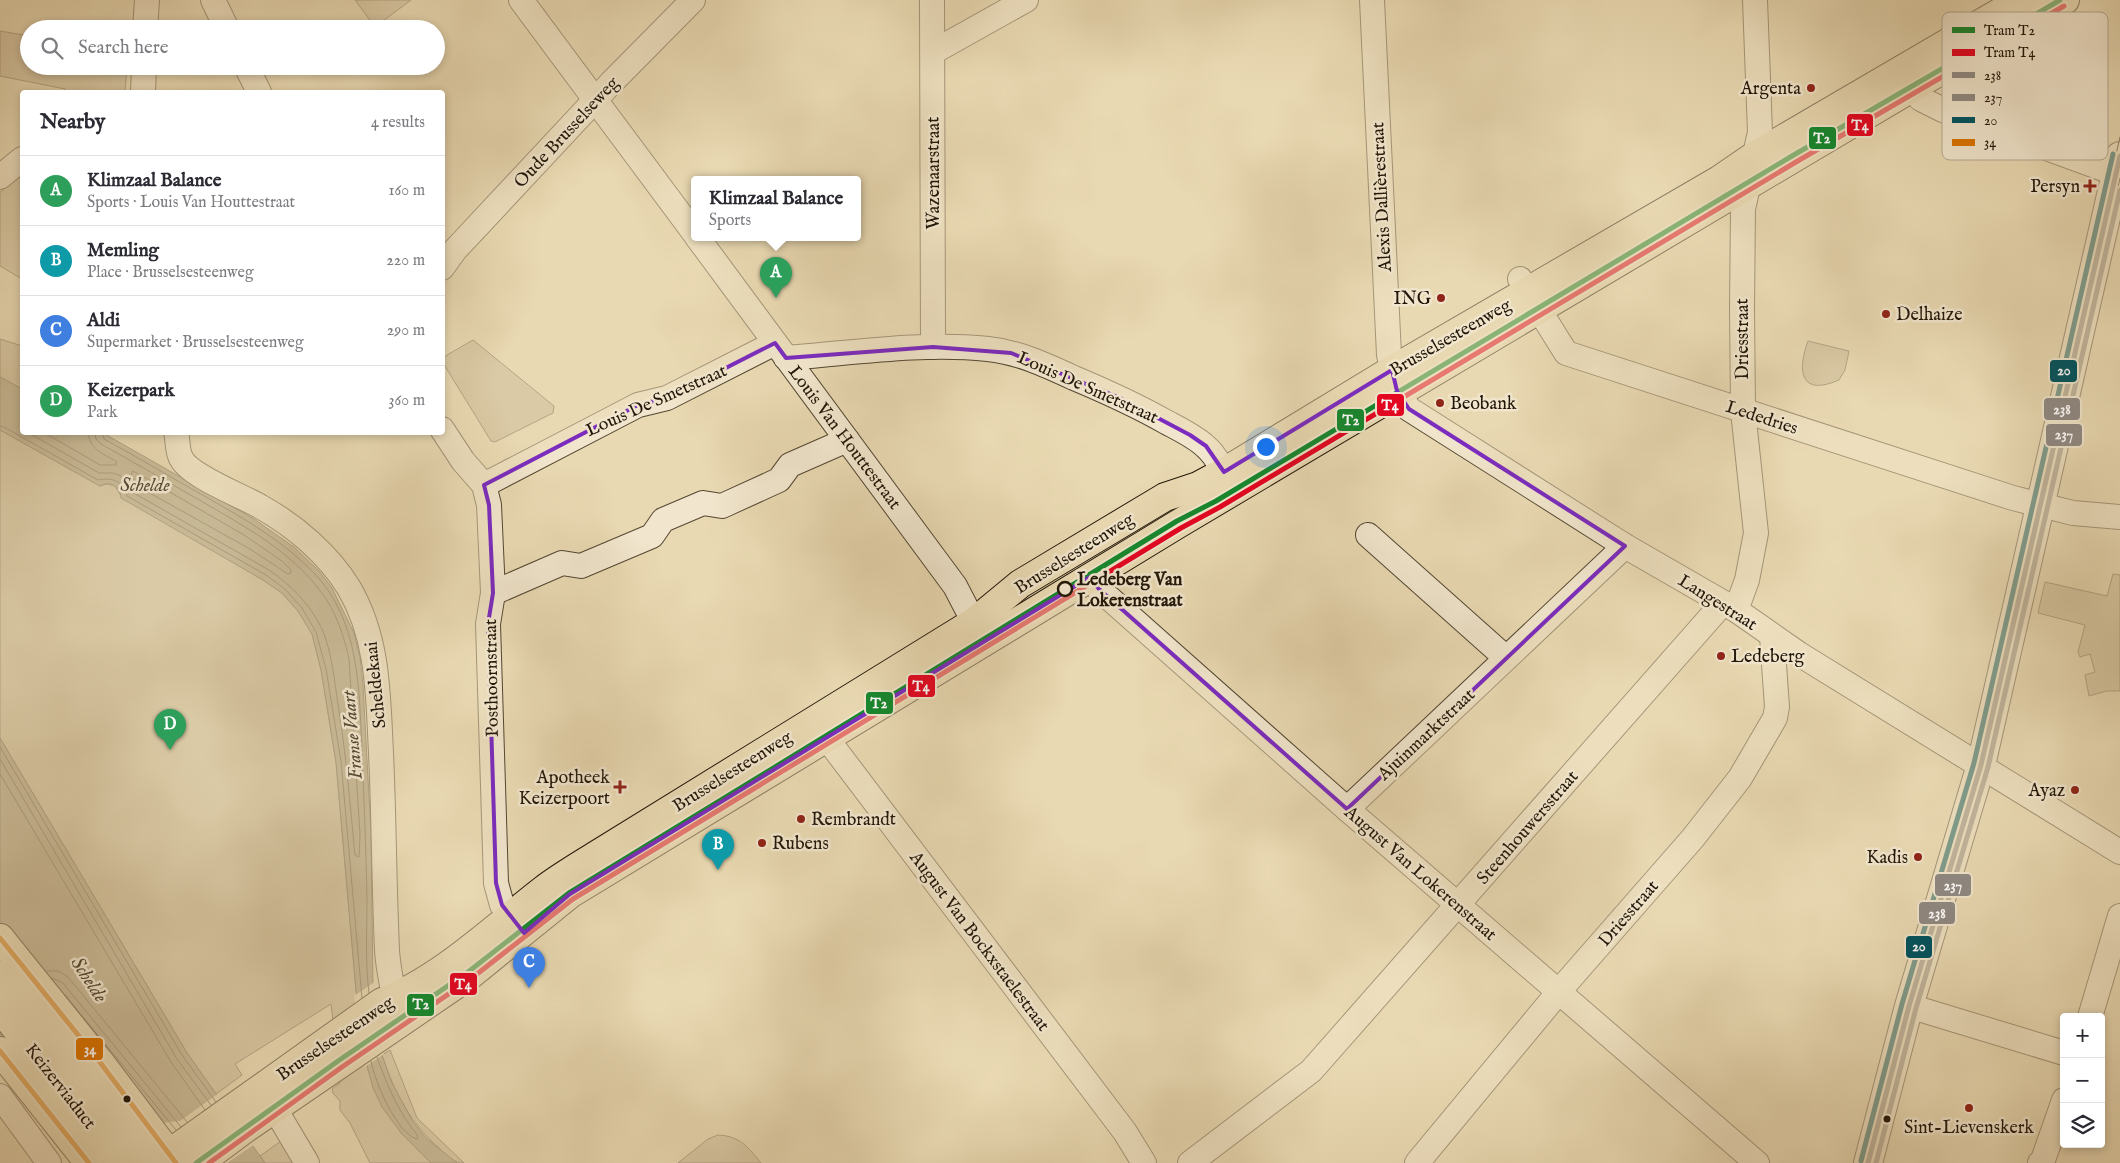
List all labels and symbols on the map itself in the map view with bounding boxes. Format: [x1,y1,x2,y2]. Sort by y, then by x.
legend [1942,12,2108,160]
text: Tram T2 [1984,22,2035,40]
text: Tram T4 [1984,44,2035,62]
text: 238 [1984,67,2001,85]
street label: Oude Brusselseweg [510,72,625,194]
place label: Argenta [1740,78,1801,101]
marker: Argenta [1805,82,1817,94]
text: 237 [1984,89,2002,107]
text: 20 [1984,112,1998,130]
line badge: T4 [1846,113,1874,137]
street label: Wazenaarstraat [923,116,946,230]
text: T4 [1850,117,1870,135]
street label: Alexis Dallièrestraat [1367,121,1398,273]
line badge: T2 [1808,126,1837,150]
text: T2 [1813,130,1831,148]
text: 34 [1984,134,1996,152]
place label: Persyn [2030,176,2080,199]
marker: Persyn [2084,180,2096,192]
pin: A [760,257,792,298]
place label: ING [1394,288,1432,311]
marker: ING [1435,292,1447,304]
street label: Brusselsesteenweg [1386,294,1516,382]
street label: Driesstraat [1732,298,1755,380]
place label: Delhaize [1896,304,1962,327]
marker: Delhaize [1880,308,1892,320]
street label: Louis De Smetstraat [1013,347,1162,430]
line badge: 20 [2049,359,2078,383]
street label: Louis De Smetstraat [582,360,731,443]
street label: Louis Van Houttestraat [782,361,906,515]
text: 20 [2057,362,2071,380]
line badge: T4 [1376,393,1405,417]
place label: Beobank [1450,393,1517,416]
street label: Lededries [1723,396,1801,441]
text: T4 [1380,397,1400,415]
marker: Beobank [1434,397,1446,409]
line badge: 238 [2043,397,2081,421]
text: 238 [2053,401,2071,419]
line badge: T2 [1336,408,1365,432]
text: T2 [1342,412,1360,430]
line badge: 237 [2045,423,2083,447]
text: 237 [2055,426,2074,444]
your location [1253,434,1279,460]
water label: Schelde [120,474,170,498]
street label: Brusselsesteenweg [1011,508,1139,600]
place label: Ledeberg Van Lokerenstraat [1077,569,1184,613]
street label: Langestraat [1673,570,1761,637]
marker: Ledeberg Van Lokerenstraat [1057,581,1073,597]
street label: Posthoornstraat [480,619,505,737]
street label: Scheldekaai [360,640,393,730]
place label: Ledeberg [1731,646,1805,669]
marker: Ledeberg [1715,650,1727,662]
line badge: T4 [907,674,936,698]
text: T4 [911,678,931,696]
street label: Ajuinmarktstraat [1373,684,1481,787]
water label: Franse Vaart [337,688,369,780]
line badge: T2 [865,691,894,715]
text: T2 [870,695,888,713]
pin: D [154,709,186,750]
street label: Brusselsesteenweg [669,726,797,818]
street label: Steenhouwersstraat [1472,766,1584,890]
place label: Apotheek Keizerpoort [519,767,610,811]
place label: Ayaz [2027,780,2065,803]
marker: Apotheek Keizerpoort [614,781,626,793]
marker: Ayaz [2069,784,2081,796]
street label: August Van Lokerenstraat [1338,801,1501,947]
place label: Rembrandt [811,809,896,832]
marker: Rembrandt [795,813,807,825]
pin: B [702,829,734,870]
place label: Rubens [772,833,829,856]
marker: Rubens [756,837,768,849]
street label: August Van Bockxstaelestraat [903,847,1054,1036]
place label: Kadis [1866,847,1908,870]
marker: Kadis [1912,851,1924,863]
line badge: 237 [1934,873,1972,897]
street label: Driesstraat [1594,876,1664,952]
text: 237 [1944,877,1963,895]
line badge: 238 [1918,901,1956,925]
text: 238 [1928,905,1946,923]
line badge: 20 [1905,935,1933,959]
text: 20 [1912,938,1926,956]
pin: C [513,947,545,988]
water label: Schelde [65,953,112,1008]
line badge: T4 [449,972,478,996]
text: T4 [453,976,473,994]
street label: Brusselsesteenweg [273,991,399,1087]
line badge: T2 [406,993,435,1017]
text: T2 [412,996,430,1014]
line badge: 34 [75,1037,104,1061]
street label: Keizerviaduct [19,1039,101,1134]
text: 34 [84,1041,97,1059]
unlabelled marker [122,1094,132,1104]
marker: Sint-Lievenskerk [1963,1102,1975,1114]
unlabelled marker [1882,1114,1892,1124]
place label: Sint-Lievenskerk [1904,1117,2034,1140]

